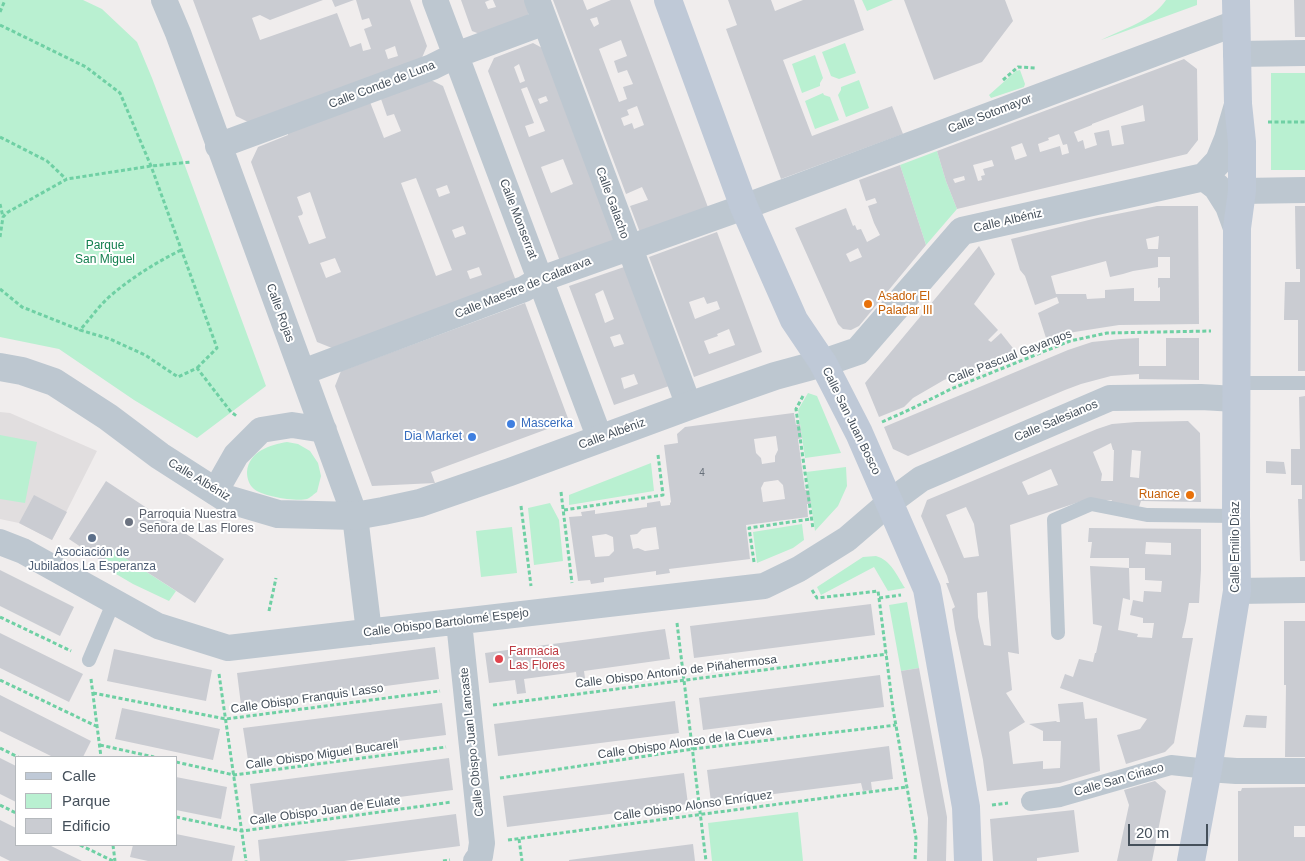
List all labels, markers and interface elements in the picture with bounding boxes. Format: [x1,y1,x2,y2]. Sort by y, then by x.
street label: Calle Conde de Luna [327,58,437,112]
street label: Calle Sotomayor [946,91,1034,137]
street label: Calle Galacho [592,165,632,241]
street label: Calle Monserrat [496,177,540,261]
street label: Calle Albéniz [972,206,1044,236]
park label: Parque San Miguel [75,239,135,267]
street label: Calle Maestre de Calatrava [453,254,593,322]
street label: Calle Rojas [263,282,297,344]
place label: Asador El Paladar III [878,290,933,318]
marker: Asador El Paladar III [862,298,874,310]
street label: Calle Pascual Gayangos [946,327,1074,387]
street label: Calle San Juan Bosco [819,365,883,477]
street label: Calle Salesianos [1012,397,1100,445]
street label: Calle Albéniz [577,415,647,453]
place label: Mascerka [521,417,573,431]
marker: Mascerka [505,418,517,430]
place label: Dia Market [404,430,462,444]
marker: Dia Market [466,431,478,443]
street label: Calle Albéniz [165,456,233,504]
house number: 4 [699,467,705,479]
place label: Ruance [1139,488,1180,502]
marker: Ruance [1184,489,1196,501]
street label: Calle Emilio Díaz [1229,501,1243,593]
place label: Parroquia Nuestra Señora de Las Flores [139,508,254,536]
marker: Parroquia Nuestra Señora de Las Flores [123,516,135,528]
marker: Asociación de Jubilados La Esperanza [86,532,98,544]
place label: Asociación de Jubilados La Esperanza [28,546,156,574]
street label: Calle Obispo Bartolomé Espejo [362,606,530,640]
place label: Farmacia Las Flores [509,645,565,673]
street label: Calle Obispo Antonio de Piñahermosa [574,652,778,692]
marker: Farmacia Las Flores [493,653,505,665]
street label: Calle Obispo Juan Lancaste [457,667,487,817]
street label: Calle Obispo Franquis Lasso [230,681,384,717]
street label: Calle Obispo Alonso de la Cueva [597,724,773,762]
street label: Calle Obispo Miguel Bucareli [245,737,399,773]
legend [15,756,178,846]
street label: Calle San Ciriaco [1072,760,1166,800]
text: Calle [62,767,96,784]
street label: Calle Obispo Alonso Enríquez [613,788,773,824]
text: Parque [62,792,110,809]
street label: Calle Obispo Juan de Eulate [249,793,401,829]
scale bar [1130,814,1210,846]
text: Edificio [62,817,110,834]
text: 20 m [1136,824,1169,841]

